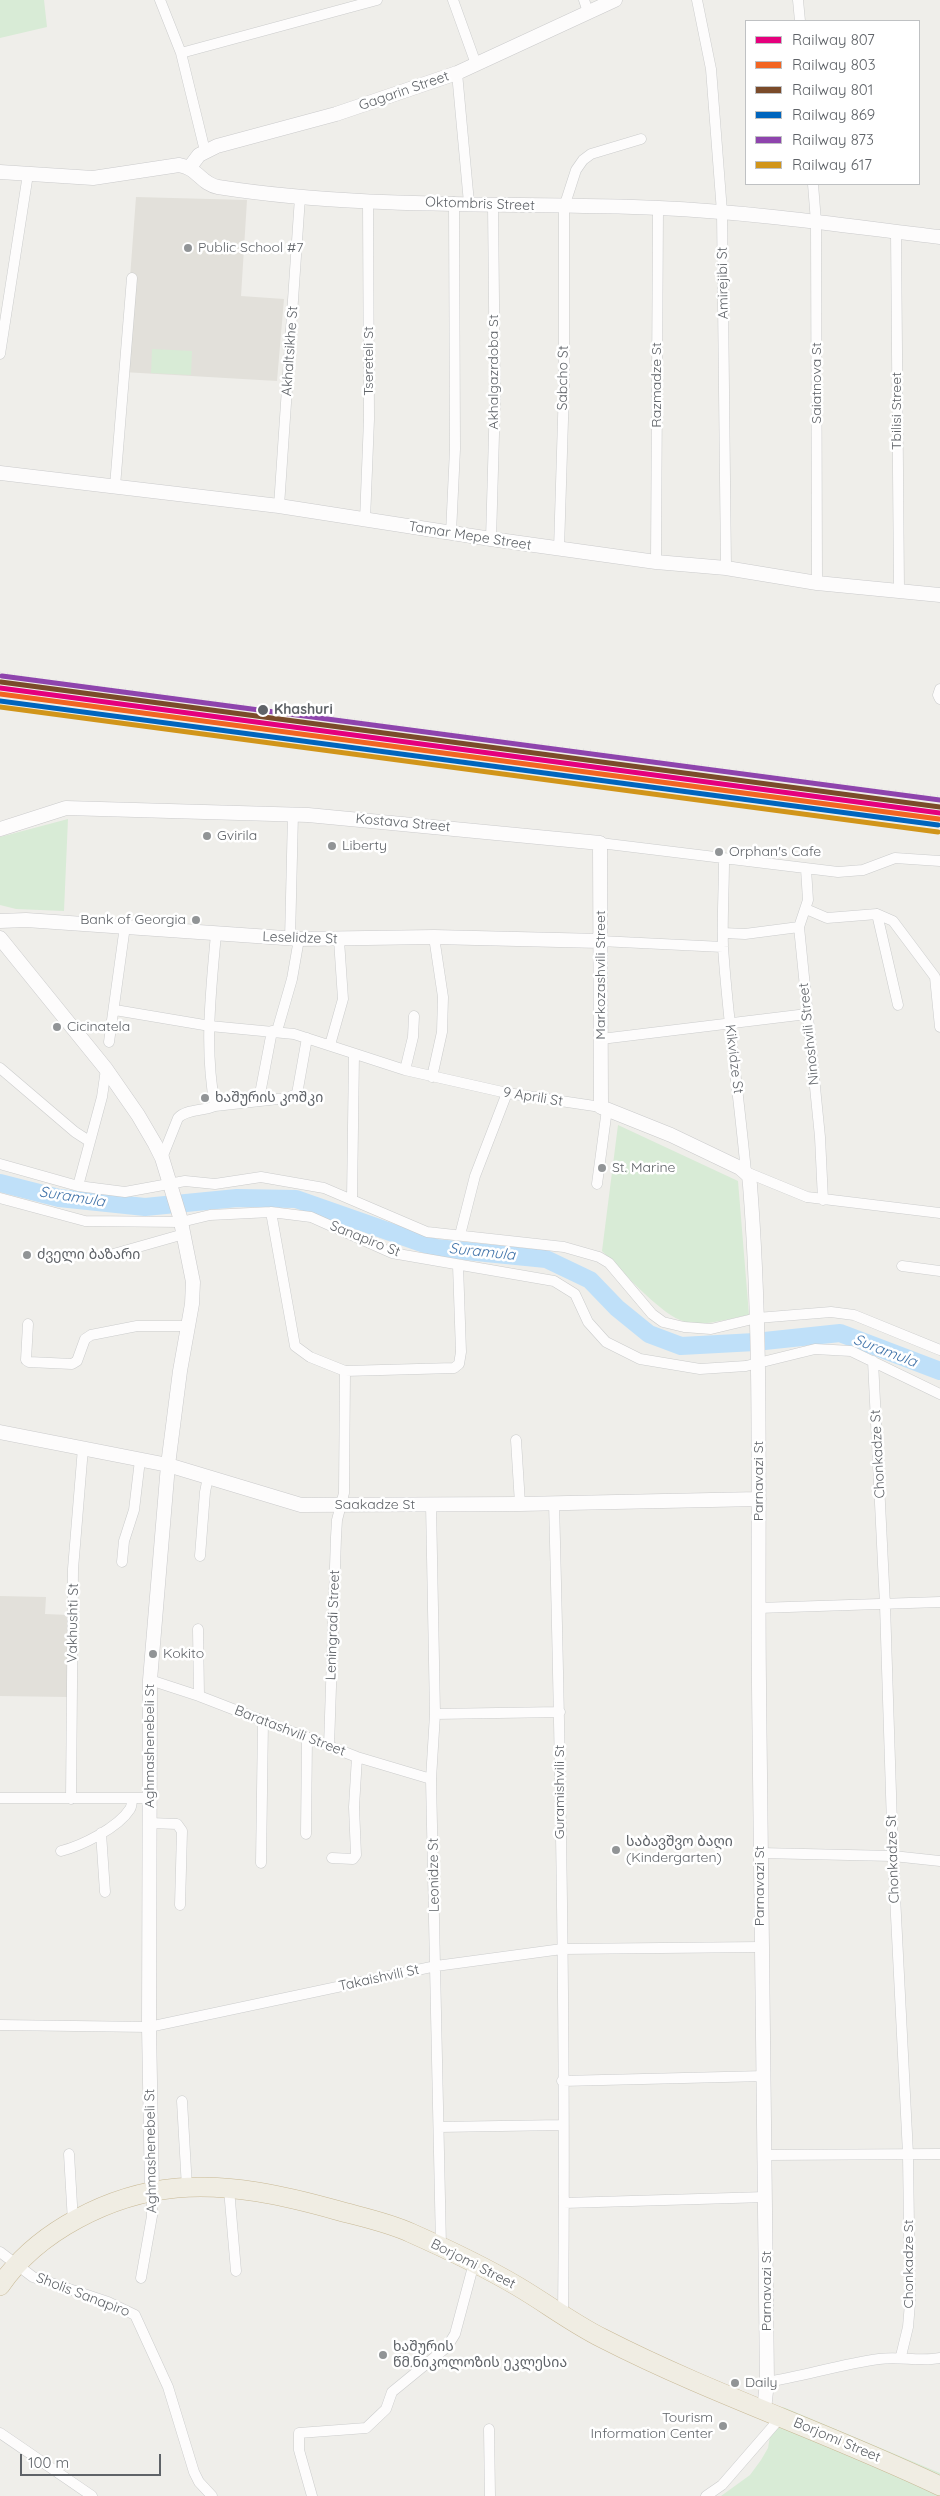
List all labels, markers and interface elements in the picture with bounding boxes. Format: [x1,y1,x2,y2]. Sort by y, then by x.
legend [745,20,920,185]
text: Railway 807 [792,30,875,49]
text: Railway 803 [792,55,876,74]
street label: Gagarin Street [357,68,451,114]
text: Railway 801 [792,80,873,99]
text: Railway 869 [792,105,875,124]
text: Railway 873 [792,130,874,149]
text: Railway 617 [792,155,872,174]
street label: Oktombris Street [425,194,535,214]
place label: Public School #7 [198,240,303,256]
marker: Public School #7 [182,242,194,254]
street label: Amirejibi St [714,247,732,319]
street label: Akhaltsikhe St [278,305,302,397]
street label: Akhalgazrdoba St [486,314,502,430]
street label: Tsereteli St [361,326,377,396]
street label: Razmadze St [649,342,665,428]
street label: Saiatnova St [809,342,825,424]
street label: Sabcho St [554,345,572,411]
street label: Tbilisi Street [889,372,905,450]
street label: Tamar Mepe Street [407,518,533,554]
place label: Khashuri [274,702,333,718]
marker: Khashuri [256,703,270,717]
street label: Kostava Street [355,810,451,836]
place label: Gvirila [217,828,257,844]
marker: Gvirila [201,830,213,842]
place label: Liberty [342,838,387,854]
marker: Liberty [326,840,338,852]
place label: Orphan's Cafe [729,844,821,860]
marker: Orphan's Cafe [713,846,725,858]
street label: Markozashvili Street [593,910,609,1040]
place label: Bank of Georgia [80,912,186,928]
marker: Bank of Georgia [190,914,202,926]
street label: Leselidze St [262,928,338,948]
street label: Ninoshvili Street [795,982,823,1086]
place label: Cicinatela [67,1019,130,1035]
marker: Cicinatela [51,1021,63,1033]
street label: Kikvidze St [721,1023,747,1095]
street label: 9 Aprili St [502,1084,564,1110]
place label: ხაშურის კოშკი [215,1090,323,1106]
marker: ხაშურის კოშკი [199,1092,211,1104]
place label: St. Marine [612,1160,675,1176]
marker: St. Marine [596,1162,608,1174]
water label: Suramula [38,1183,106,1211]
street label: Sanapiro St [327,1217,403,1261]
water label: Suramula [448,1240,516,1264]
place label: ძველი ბაზარი [37,1247,140,1263]
marker: ძველი ბაზარი [21,1249,33,1261]
water label: Suramula [851,1331,919,1371]
street label: Chonkadze St [867,1409,889,1499]
street label: Parnavazi St [751,1441,767,1521]
street label: Saakadze St [335,1497,415,1513]
street label: Leningradi Street [323,1569,343,1681]
street label: Vakhushti St [64,1583,82,1663]
place label: Kokito [163,1646,204,1662]
marker: Kokito [147,1648,159,1660]
street label: Aghmashenebeli St [142,1684,158,1808]
street label: Baratashvili Street [232,1702,348,1760]
street label: Guramishvili St [552,1745,568,1839]
street label: Chonkadze St [883,1814,903,1904]
place label: საბავშვო ბაღი (Kindergarten) [626,1834,733,1866]
street label: Leonidze St [425,1838,443,1912]
marker: საბავშვო ბაღი (Kindergarten) [610,1844,622,1856]
street label: Parnavazi St [752,1846,768,1926]
street label: Takaishvili St [337,1961,421,1995]
street label: Aghmashenebeli St [142,2089,160,2213]
street label: Chonkadze St [901,2220,917,2308]
street label: Borjomi Street [428,2235,518,2293]
street label: Parnavazi St [759,2251,775,2331]
street label: Sholis Sanapiro [34,2269,132,2321]
place label: ხაშურის წმ.ნიკოლოზის ეკლესია [393,2339,567,2372]
marker: ხაშურის წმ.ნიკოლოზის ეკლესია [377,2349,389,2361]
place label: Daily [745,2375,778,2391]
marker: Daily [729,2377,741,2389]
place label: Tourism Information Center [591,2410,713,2442]
street label: Borjomi Street [791,2414,883,2466]
marker: Tourism Information Center [717,2420,729,2432]
scale bar [22,2444,164,2476]
text: 100 m [28,2453,69,2472]

